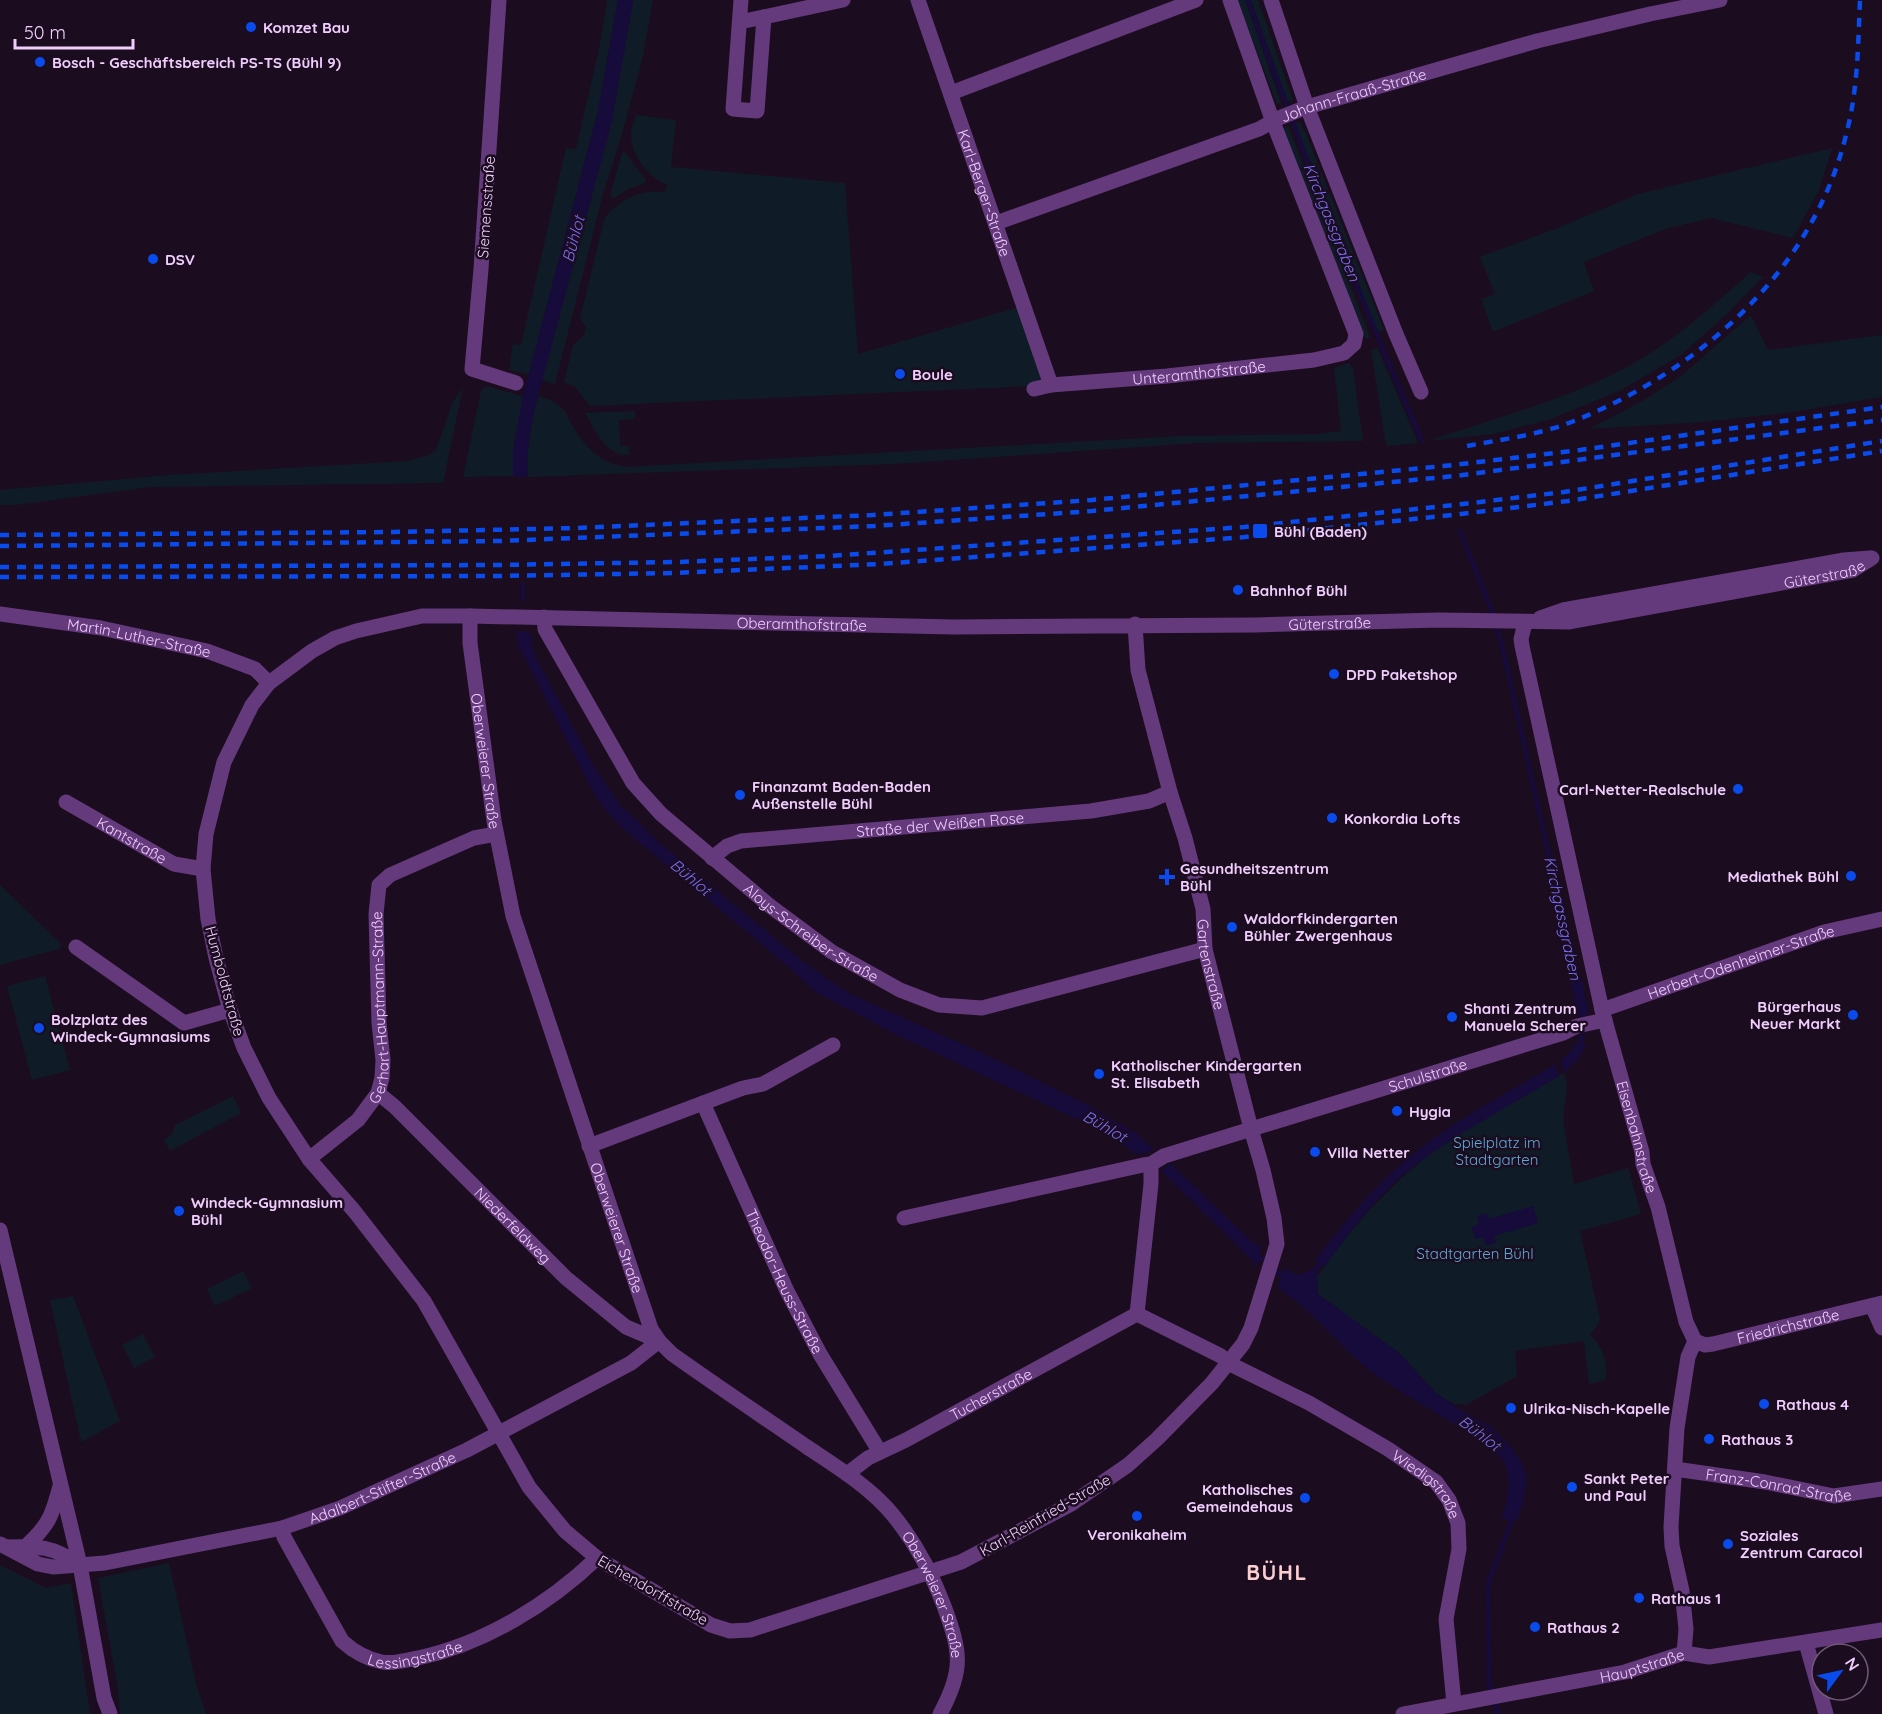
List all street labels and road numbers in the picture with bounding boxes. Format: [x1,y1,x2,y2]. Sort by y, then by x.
street label: Johann-Fraaß-Straße [1277,64,1428,126]
street label: Karl-Berger-Straße [954,127,1015,259]
street label: Siemensstraße [473,155,499,259]
street label: Unteramthofstraße [1132,356,1267,388]
street label: Güterstraße [1782,555,1869,592]
street label: Güterstraße [1288,612,1371,634]
street label: Oberamthofstraße [737,613,867,635]
street label: Martin-Luther-Straße [66,614,213,661]
street label: Oberweierer Straße [467,692,505,830]
street label: Straße der Weißen Rose [856,807,1025,841]
street label: Kantstraße [93,812,170,867]
street label: Aloys-Schreiber-Straße [740,879,882,986]
street label: Gerhart-Hauptmann-Straße [364,911,393,1107]
street label: Gartenstraße [1194,919,1230,1012]
street label: Herbert-Odenheimer-Straße [1645,920,1836,1003]
street label: Humboldtstraße [201,924,249,1038]
street label: Schulstraße [1386,1054,1469,1096]
street label: Eisenbahnstraße [1613,1079,1662,1196]
street label: Oberweierer Straße [586,1160,648,1295]
street label: Niederfeldweg [471,1183,555,1267]
street label: Theodor-Heuss-Straße [742,1206,828,1357]
street label: Friedrichstraße [1735,1304,1841,1347]
street label: Tucherstraße [946,1364,1035,1424]
street label: Wiedigstraße [1389,1445,1465,1521]
street label: Adalbert-Stifter-Straße [306,1447,459,1528]
street label: Franz-Conrad-Straße [1704,1464,1853,1505]
street label: Karl-Reinfried-Straße [976,1470,1114,1560]
street label: Oberweierer Straße [898,1527,967,1659]
street label: Eichendorffstraße [594,1551,712,1629]
street label: Lessingstraße [365,1636,465,1672]
street label: Hauptstraße [1598,1644,1687,1686]

